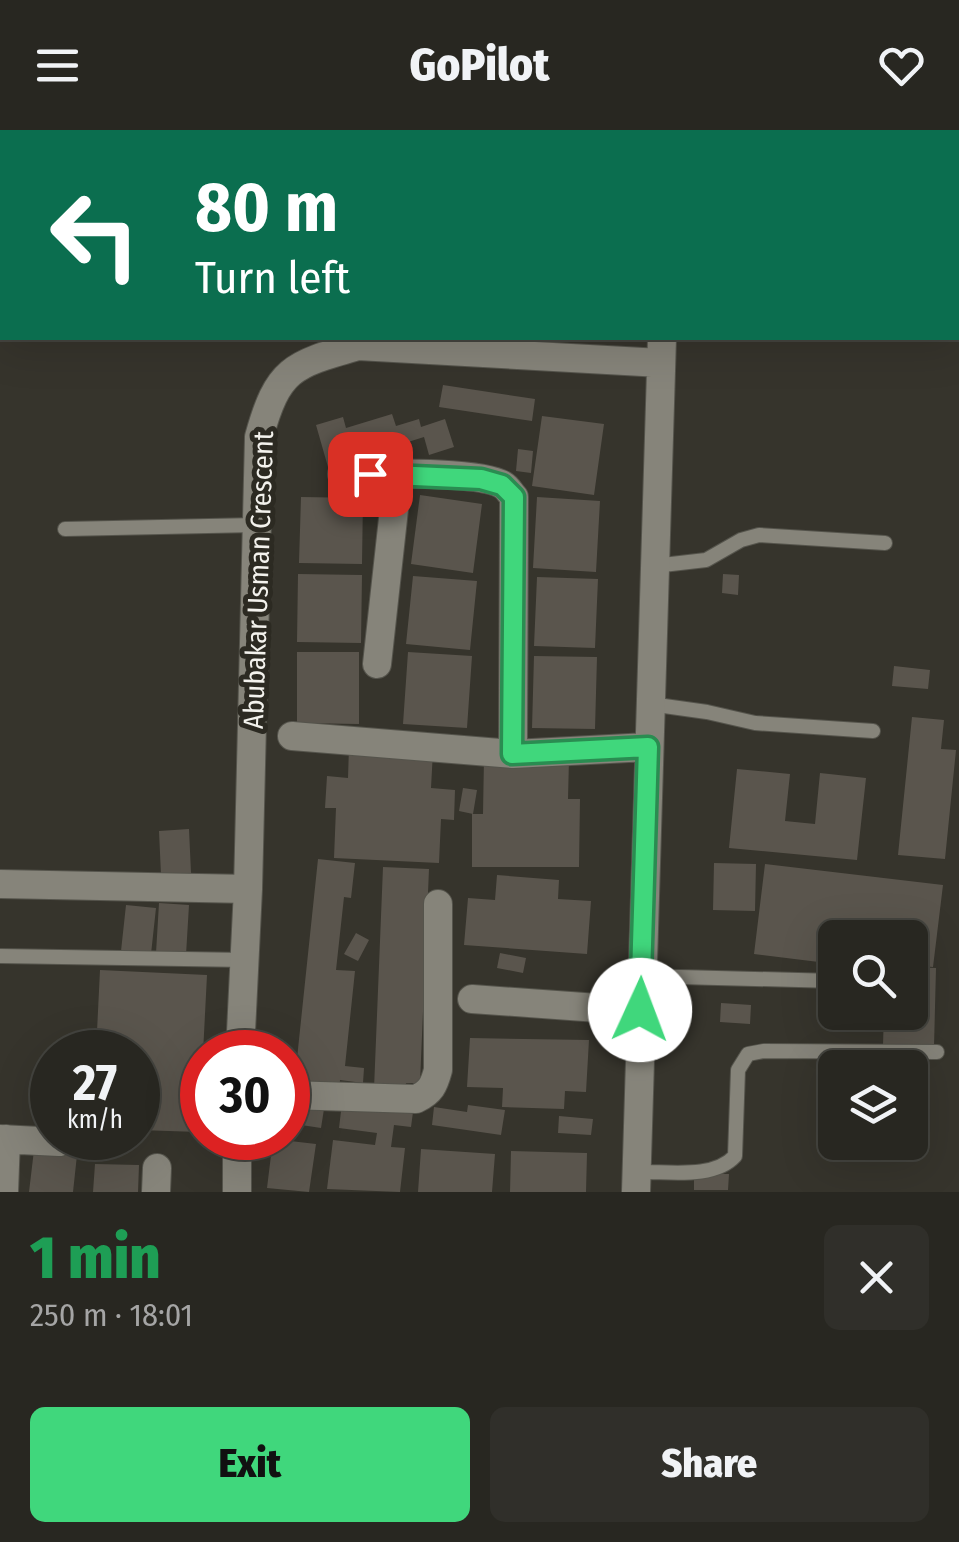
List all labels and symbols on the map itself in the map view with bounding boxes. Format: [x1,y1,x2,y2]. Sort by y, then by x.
street label: Abubakar Usman Crescent [237,430,280,729]
pin [328,432,413,517]
position arrow [588,958,692,1062]
speed limit sign: 30 [180,1030,310,1160]

